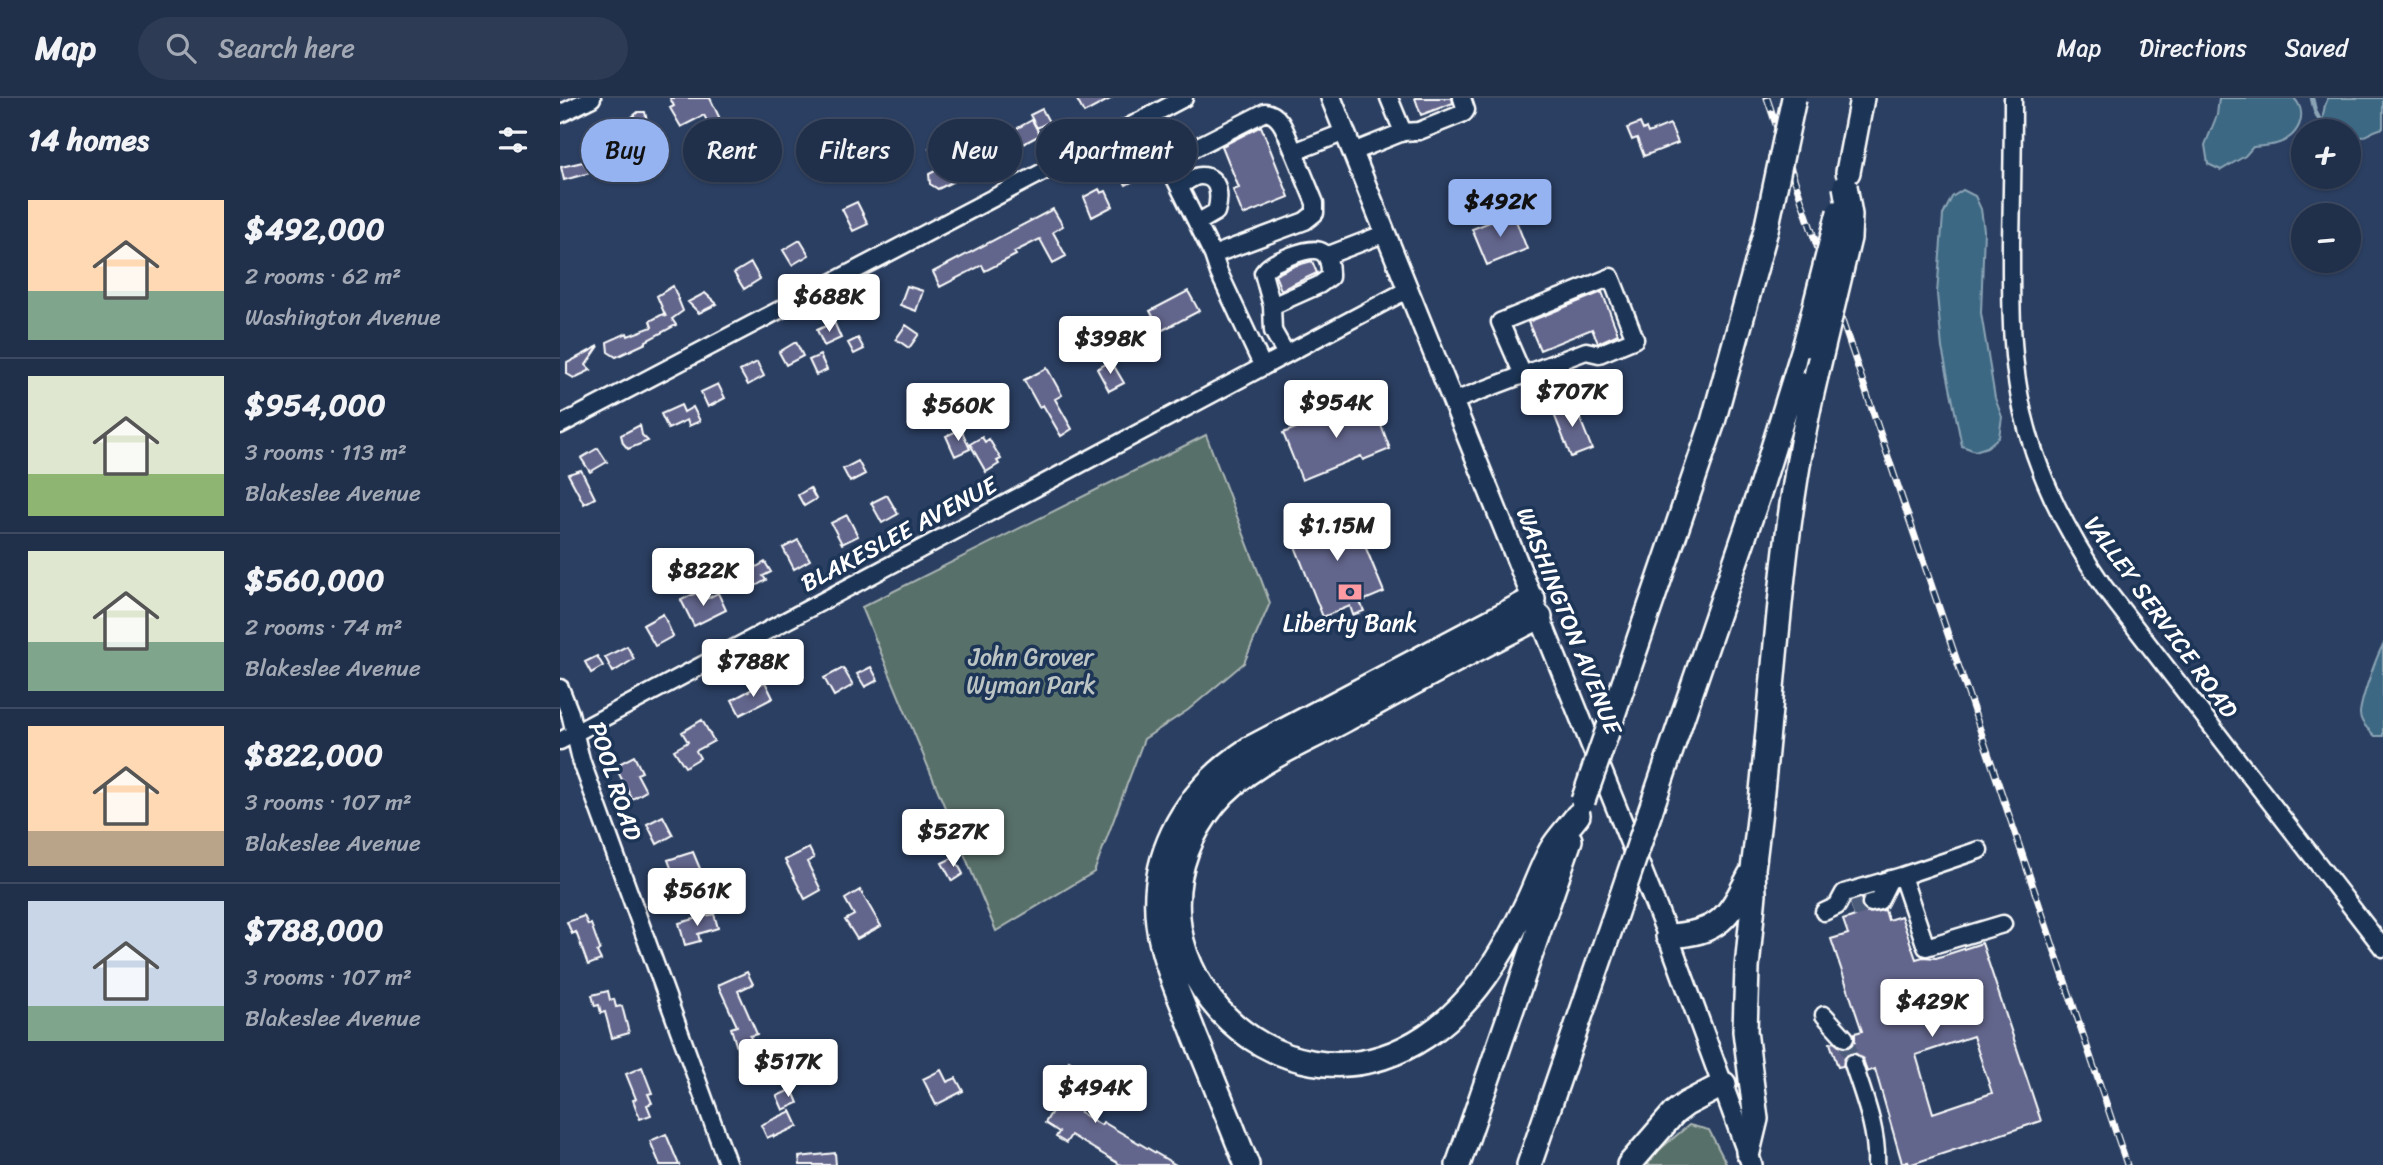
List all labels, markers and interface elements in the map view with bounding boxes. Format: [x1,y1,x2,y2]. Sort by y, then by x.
search box [138,17,628,80]
text: Map [35,19,96,77]
text: Search here [218,25,355,71]
text: Map [2057,27,2101,69]
text: Directions [2139,27,2247,69]
text: Saved [2285,27,2348,69]
icon: search [162,29,200,67]
text: 14 homes [28,113,149,167]
chip: Buy [581,119,669,182]
chip: Rent [683,119,782,182]
chip: Filters [796,119,914,182]
chip: New [928,119,1022,182]
chip: Apartment [1036,119,1197,182]
map controls [2291,119,2361,273]
button: + [2291,119,2361,189]
icon: filters [494,121,532,159]
pin: $492K [1451,180,1549,239]
text: $492K [1464,181,1536,222]
text: $492,000 [245,202,385,256]
button: − [2291,203,2361,273]
icon: home [84,228,168,312]
text: 2 rooms · 62 m² [245,256,401,297]
pin: $688K [780,274,878,334]
text: $688K [794,276,864,317]
text: Washington Avenue [245,297,441,338]
pin: $398K [1061,316,1159,376]
text: $398K [1075,318,1145,359]
pin: $707K [1523,370,1621,429]
text: $707K [1537,371,1607,412]
text: $954,000 [245,378,386,432]
pin: $954K [1287,380,1385,440]
text: $954K [1300,382,1372,423]
pin: $560K [909,384,1007,443]
text: $560K [922,385,994,426]
icon: home [84,404,168,488]
text: 3 rooms · 113 m² [245,432,407,473]
street label: BLAKESLEE AVENUE [793,464,1006,604]
text: Blakeslee Avenue [245,473,421,514]
street label: WASHINGTON AVENUE [1504,501,1635,743]
pin: $1.15M [1280,504,1394,563]
text: $1.15M [1300,505,1374,546]
street label: VALLEY SERVICE ROAD [2073,507,2250,728]
pin: $822K [654,548,752,608]
text: $822K [668,550,738,591]
text: $560,000 [245,553,384,607]
bank icon: Liberty Bank [1336,578,1364,606]
icon: home [84,579,168,663]
place label: Liberty Bank [1283,602,1417,644]
text: 2 rooms · 74 m² [245,607,402,648]
park label: John Grover Wyman Park [966,636,1096,706]
pin: $788K [704,640,802,699]
text: $788K [718,641,788,682]
text: Blakeslee Avenue [245,648,421,689]
street label: POOL ROAD [576,716,654,847]
text: $822,000 [245,728,383,782]
icon: home [84,754,168,838]
text: 3 rooms · 107 m² [245,782,412,823]
pin: $527K [904,810,1002,869]
text: $527K [918,811,988,852]
text: Blakeslee Avenue [245,823,421,864]
pin: $561K [648,868,746,928]
text: $561K [664,870,730,911]
text: $788,000 [245,903,383,957]
icon: home [84,929,168,1013]
text: 3 rooms · 107 m² [245,957,412,998]
pin: $429K [1883,979,1981,1039]
text: $429K [1896,981,1968,1022]
text: Blakeslee Avenue [245,998,421,1039]
pin: $517K [739,1040,837,1099]
text: $517K [755,1041,821,1082]
pin: $494K [1046,1066,1144,1125]
text: $494K [1059,1067,1131,1108]

